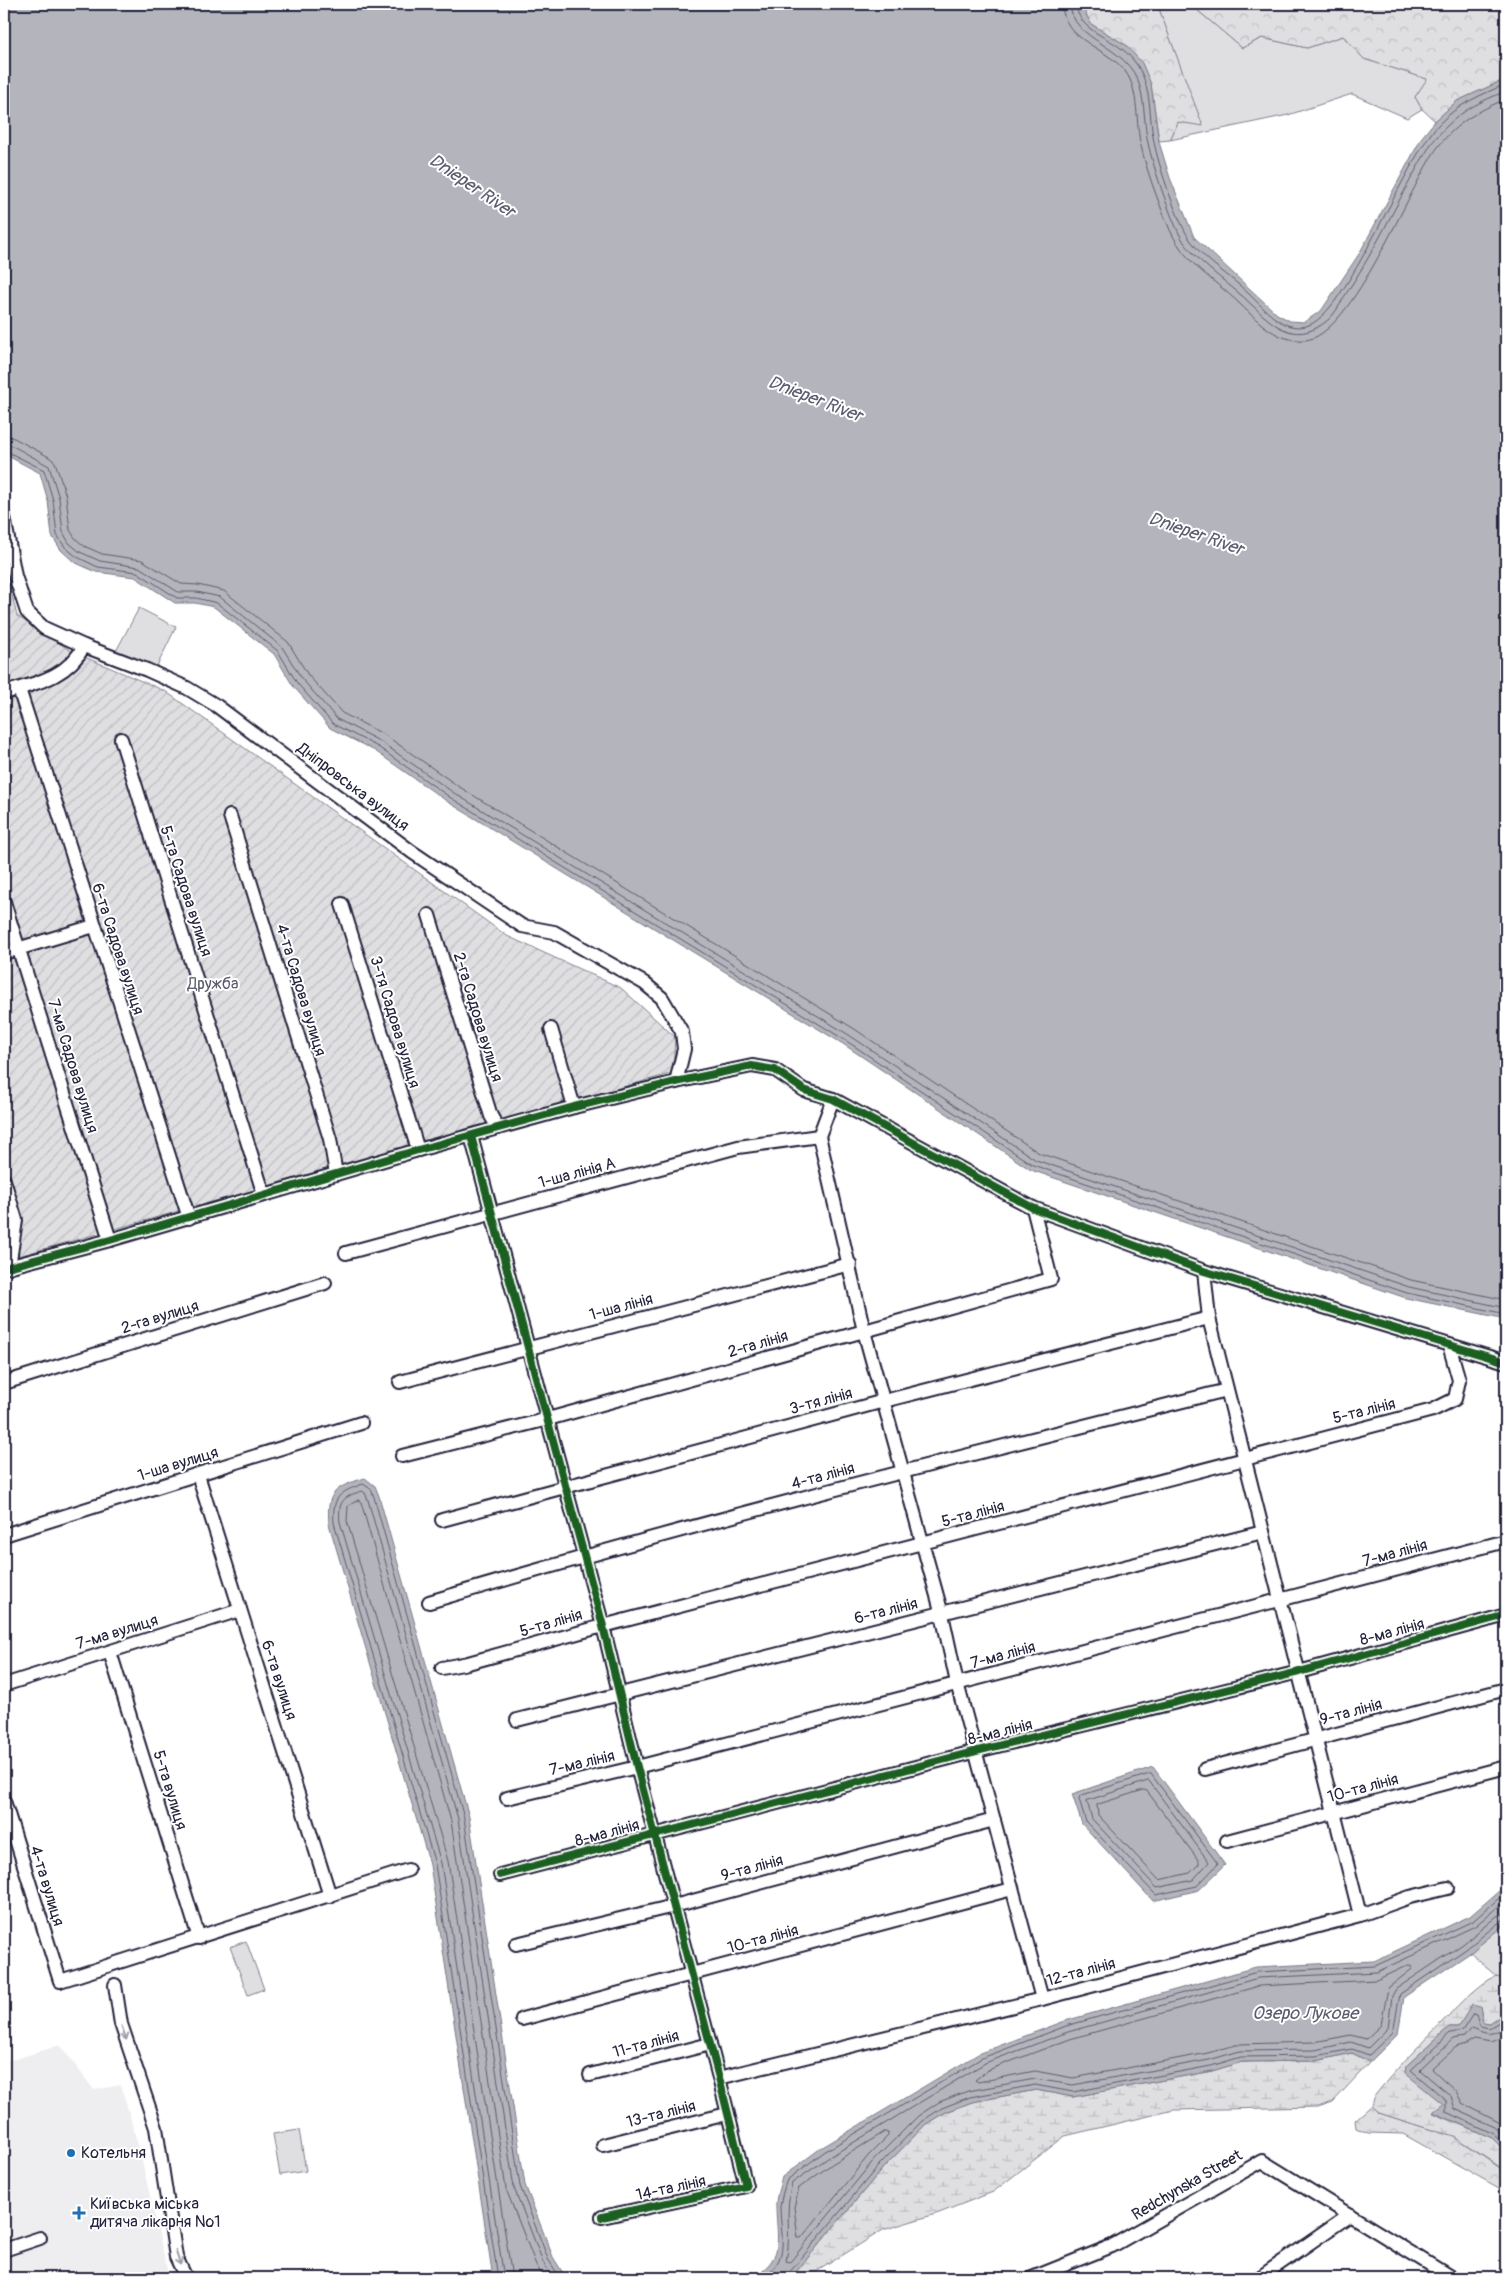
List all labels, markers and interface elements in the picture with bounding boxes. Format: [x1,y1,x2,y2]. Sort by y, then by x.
water label: Dnieper River [425,149,522,225]
water label: Dnieper River [765,371,868,428]
water label: Dnieper River [1146,507,1249,562]
street label: Дніпровська вулиця [292,738,413,836]
street label: 5-та Садова вулиця [155,823,217,959]
street label: 6-та Садова вулиця [87,881,149,1017]
street label: 4-та Садова вулиця [271,922,331,1058]
street label: 2-га Садова вулиця [449,950,507,1084]
street label: 3-тя Садова вулиця [365,954,425,1090]
park label: Дружба [187,974,238,994]
street label: 7-ма Садова вулиця [43,997,103,1135]
street label: 1-ша лінія А [536,1153,618,1193]
street label: 1-ша лінія [587,1289,655,1325]
street label: 2-га вулиця [119,1296,201,1338]
street label: 2-га лінія [726,1326,790,1362]
street label: 3-тя лінія [787,1383,855,1419]
street label: 5-та лінія [1331,1394,1397,1428]
street label: 1-ша вулиця [135,1442,221,1486]
street label: 4-та лінія [789,1458,857,1494]
street label: 5-та лінія [939,1496,1007,1532]
street label: 7-ма лінія [1360,1535,1430,1571]
street label: 6-та лінія [852,1593,920,1629]
street label: 5-та лінія [517,1605,585,1641]
street label: 7-ма вулиця [74,1610,160,1654]
street label: 8-ма лінія [1358,1614,1426,1650]
street label: 7-ма лінія [968,1637,1038,1673]
street label: 6-та вулиця [257,1638,301,1722]
street label: 9-та лінія [1318,1694,1384,1730]
street label: 8-ма лінія [966,1714,1034,1750]
street label: 7-ма лінія [547,1746,617,1780]
street label: 5-та вулиця [148,1748,192,1832]
street label: 10-та лінія [1325,1769,1401,1807]
street label: 8-ма лінія [573,1815,641,1851]
street label: 4-та вулиця [25,1843,69,1929]
street label: 9-та лінія [719,1850,785,1886]
street label: 10-та лінія [725,1920,801,1958]
street label: 12-та лінія [1044,1953,1118,1991]
water label: Озеро Лукове [1252,2002,1360,2025]
one-way arrow [120,2025,129,2040]
street label: 11-та лінія [611,2026,681,2062]
street label: 13-та лінія [624,2096,698,2132]
place label: Котельня [81,2143,146,2163]
street label: Redchynska Street [1128,2145,1246,2225]
marker: Котельня [65,2147,77,2159]
street label: 14-та лінія [634,2171,708,2205]
place label: Київська міська дитяча лікарня №1 [90,2194,220,2232]
marker: Київська міська дитяча лікарня №1 [72,2206,86,2220]
one-way arrow [174,2250,183,2266]

